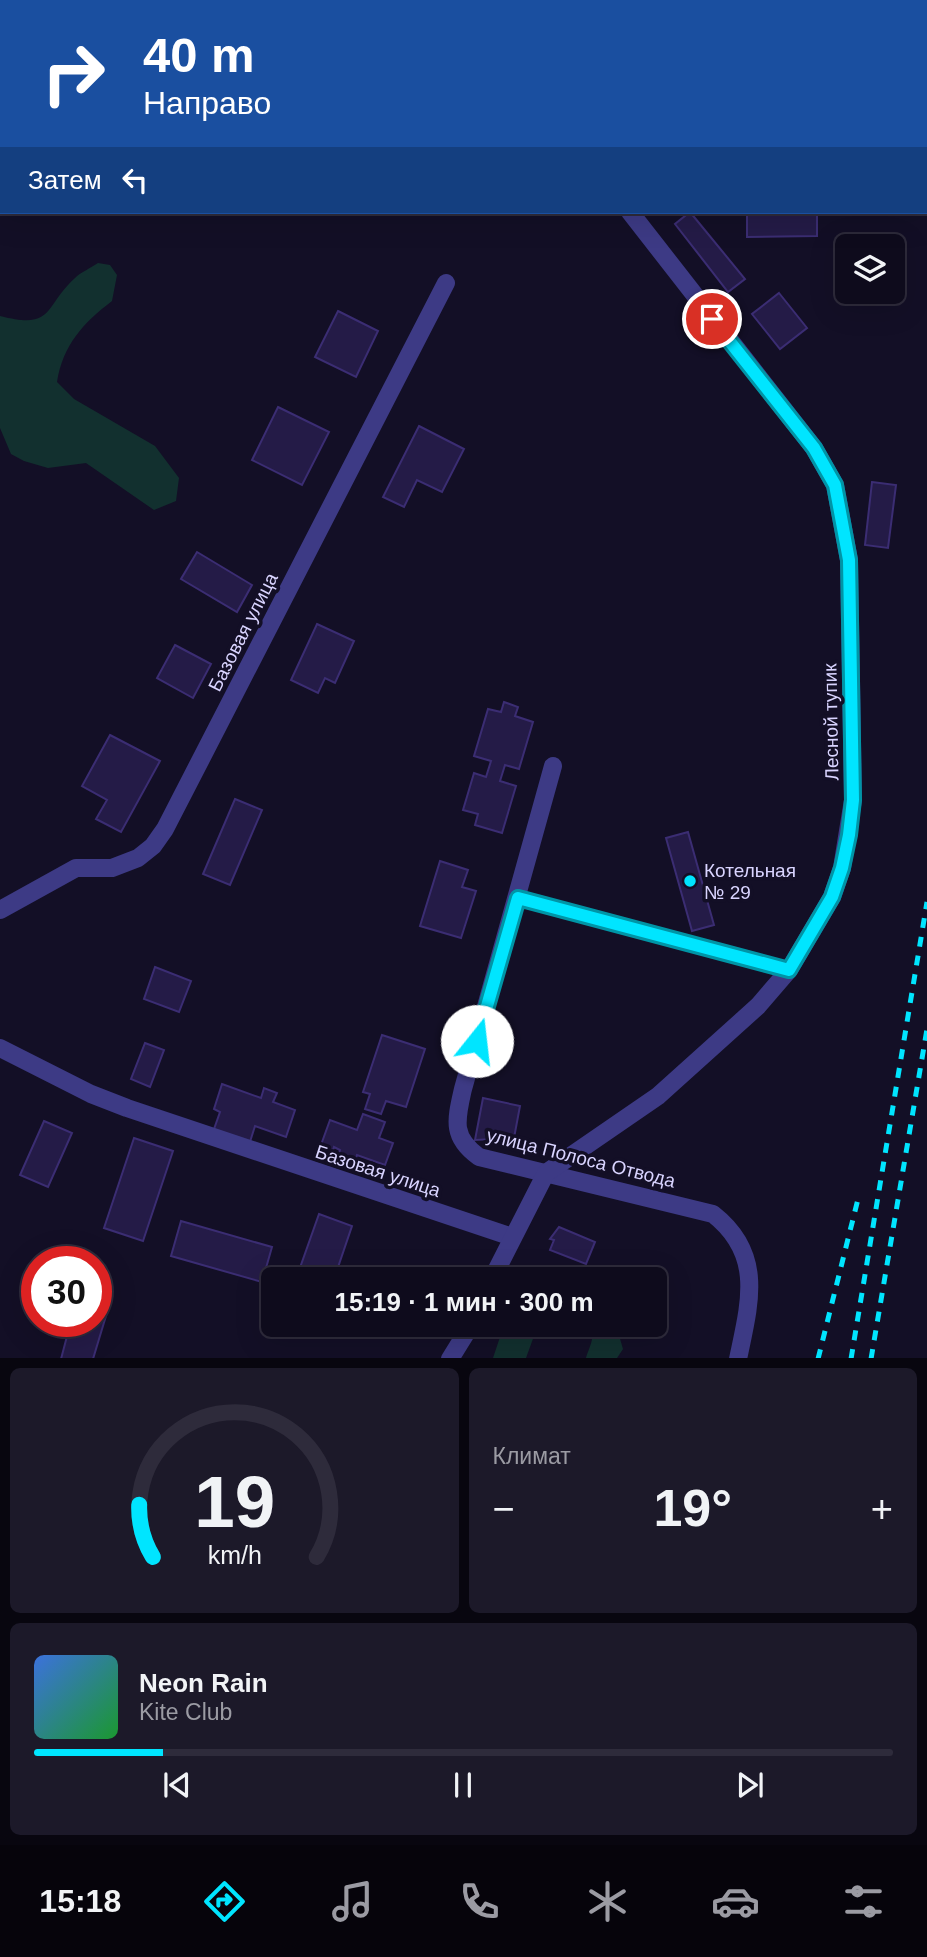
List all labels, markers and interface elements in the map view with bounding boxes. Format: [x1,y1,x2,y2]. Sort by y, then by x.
icon: right [28,28,119,119]
text: 40 m [143,28,255,82]
text: Направо [143,85,271,121]
icon: left [116,161,154,199]
text: Затем [28,165,102,195]
map controls [835,234,905,304]
button: layers [835,234,905,304]
pin [682,289,742,349]
icon: arrive [693,300,731,338]
street label: Базовая улица [204,569,282,695]
street label: Лесной тупик [819,663,843,781]
place label: Котельная № 29 [704,860,796,903]
marker: Котельная № 29 [682,873,698,889]
position arrow [440,1004,514,1078]
street label: улица Полоса Отвода [484,1124,678,1192]
street label: Базовая улица [313,1141,444,1201]
speed limit sign: 30 [21,1246,112,1337]
text: 15:19 · 1 мин · 300 m [334,1287,594,1317]
text: Климат [493,1443,571,1469]
text: 19 [194,1461,275,1542]
text: 19° [653,1479,732,1537]
text: − [493,1488,515,1530]
text: + [871,1488,893,1530]
text: km/h [207,1540,261,1568]
text: Neon Rain [139,1668,268,1698]
text: Kite Club [139,1699,232,1725]
icon: previous [158,1766,196,1804]
icon: pause [444,1766,482,1804]
icon: next [731,1766,769,1804]
icon: directions [200,1877,249,1926]
icon: music [328,1877,377,1926]
icon: phone [455,1877,504,1926]
icon: climate [583,1877,632,1926]
icon: car [711,1877,760,1926]
icon: filters [839,1877,888,1926]
text: 15:18 [39,1883,121,1919]

